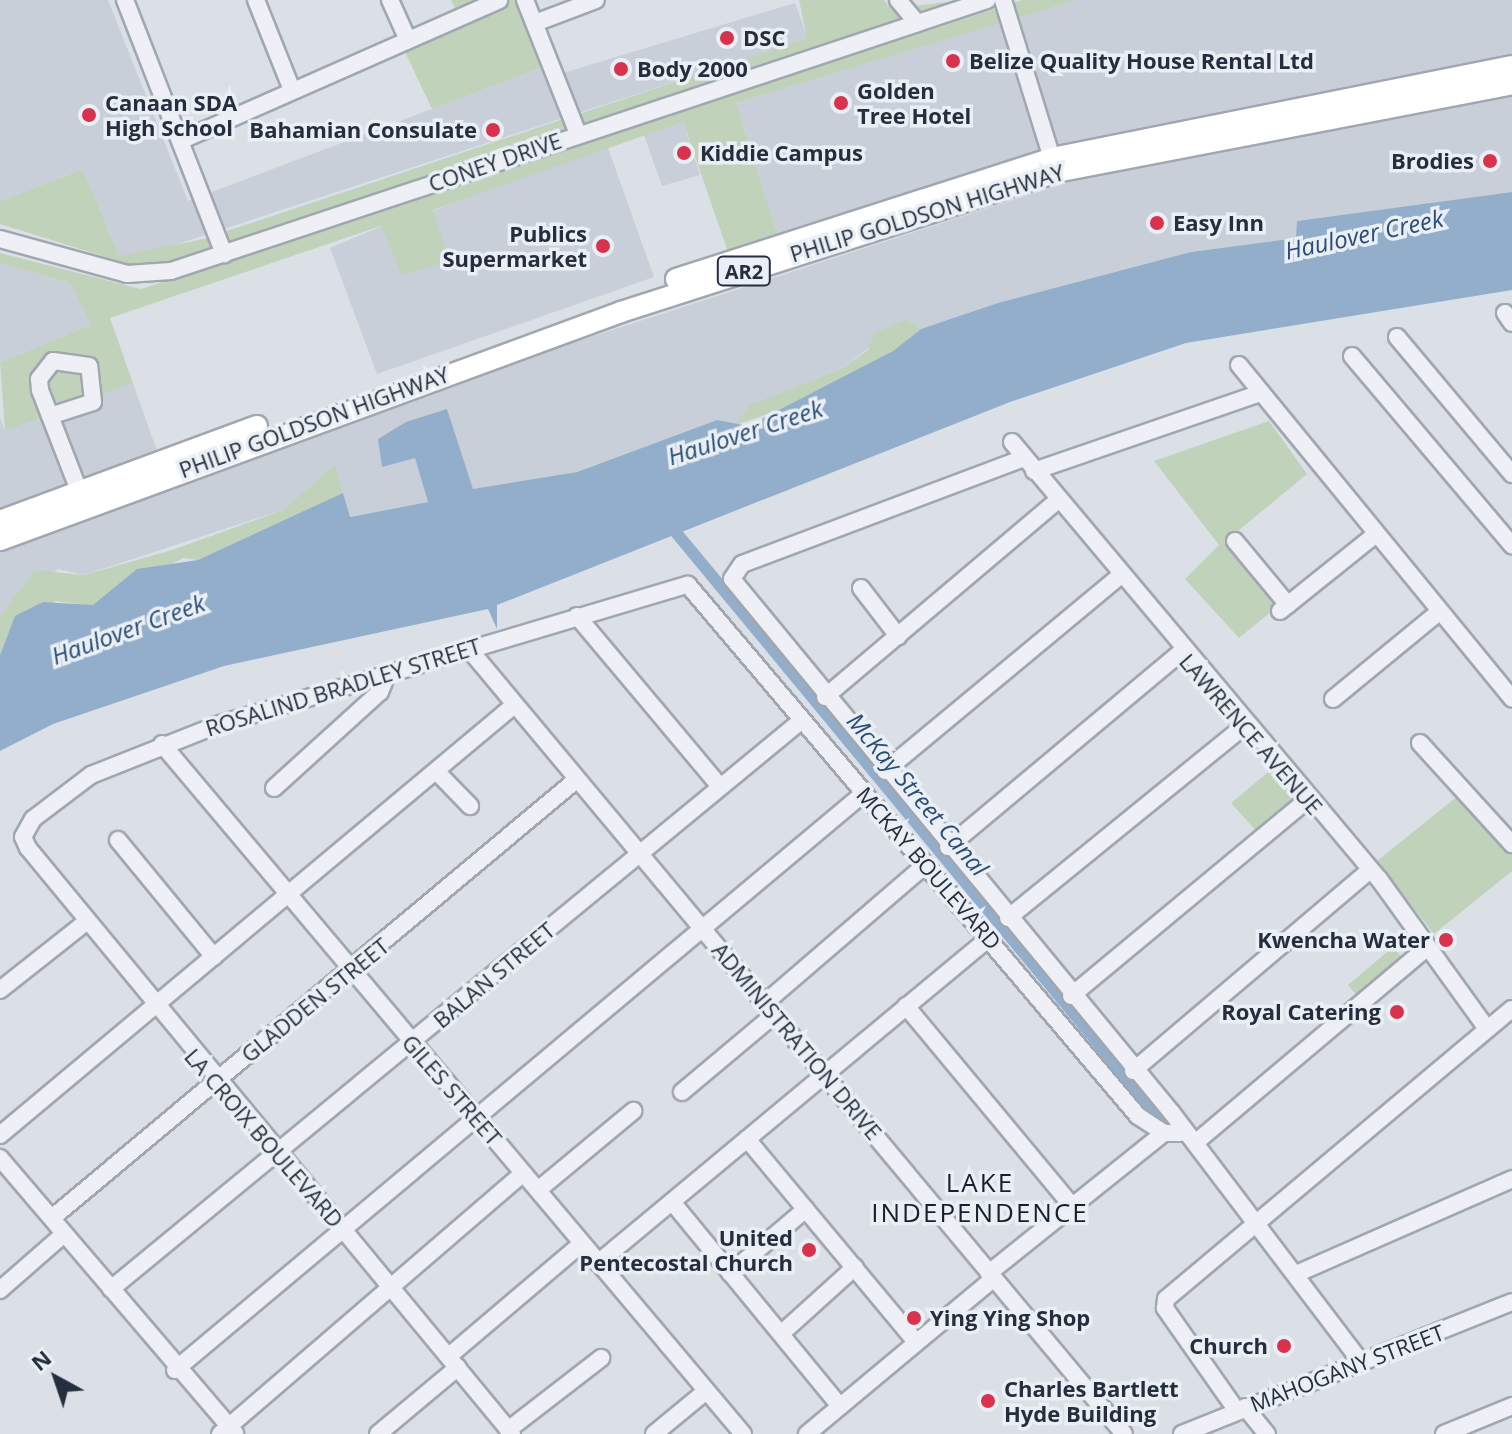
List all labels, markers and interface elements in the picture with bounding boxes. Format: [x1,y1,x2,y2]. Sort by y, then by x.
place label: DSC [743,25,785,51]
marker: DSC [718,29,736,47]
place label: Belize Quality House Rental Ltd [969,48,1314,74]
marker: Belize Quality House Rental Ltd [944,52,962,70]
place label: Body 2000 [637,56,748,82]
marker: Body 2000 [612,60,630,78]
place label: Golden Tree Hotel [857,77,971,128]
place label: Canaan SDA High School [105,89,237,140]
marker: Golden Tree Hotel [832,94,850,112]
marker: Canaan SDA High School [80,106,98,124]
place label: Bahamian Consulate [249,117,477,143]
marker: Bahamian Consulate [484,121,502,139]
street label: CONEY DRIVE [425,127,565,197]
place label: Kiddie Campus [700,140,863,166]
marker: Kiddie Campus [675,144,693,162]
place label: Brodies [1391,148,1474,174]
marker: Brodies [1481,152,1499,170]
street label: PHILIP GOLDSON HIGHWAY [787,159,1067,267]
water label: Haulover Creek [1282,203,1446,265]
place label: Easy Inn [1173,210,1264,236]
marker: Easy Inn [1148,214,1166,232]
place label: Publics Supermarket [442,220,587,272]
marker: Publics Supermarket [594,237,612,255]
road number: AR2 [716,255,772,287]
street label: PHILIP GOLDSON HIGHWAY [175,361,453,483]
water label: Haulover Creek [664,393,826,471]
water label: Haulover Creek [47,588,209,670]
street label: ROSALIND BRADLEY STREET [202,633,484,741]
street label: LAWRENCE AVENUE [1174,648,1328,820]
water label: McKay Street Canal [841,707,995,881]
street label: MCKAY BOULEVARD [851,781,1007,955]
street label: BALAN STREET [428,917,560,1033]
place label: Kwencha Water [1257,927,1430,953]
marker: Kwencha Water [1437,931,1455,949]
street label: GLADDEN STREET [236,932,394,1068]
street label: ADMINISTRATION DRIVE [707,937,887,1145]
place label: Royal Catering [1221,999,1381,1025]
marker: Royal Catering [1388,1003,1406,1021]
street label: GILES STREET [397,1029,507,1151]
street label: LA CROIX BOULEVARD [179,1043,349,1233]
district label: LAKE INDEPENDENCE [871,1167,1089,1228]
place label: United Pentecostal Church [579,1224,793,1276]
marker: United Pentecostal Church [800,1241,818,1259]
place label: Ying Ying Shop [930,1305,1090,1331]
marker: Ying Ying Shop [905,1309,923,1327]
street label: MAHOGANY STREET [1246,1319,1448,1417]
place label: Church [1189,1333,1268,1359]
marker: Church [1275,1337,1293,1355]
north arrow [16,1338,96,1418]
text: N [24,1342,57,1377]
place label: Charles Bartlett Hyde Building [1004,1375,1179,1426]
marker: Charles Bartlett Hyde Building [979,1392,997,1410]

